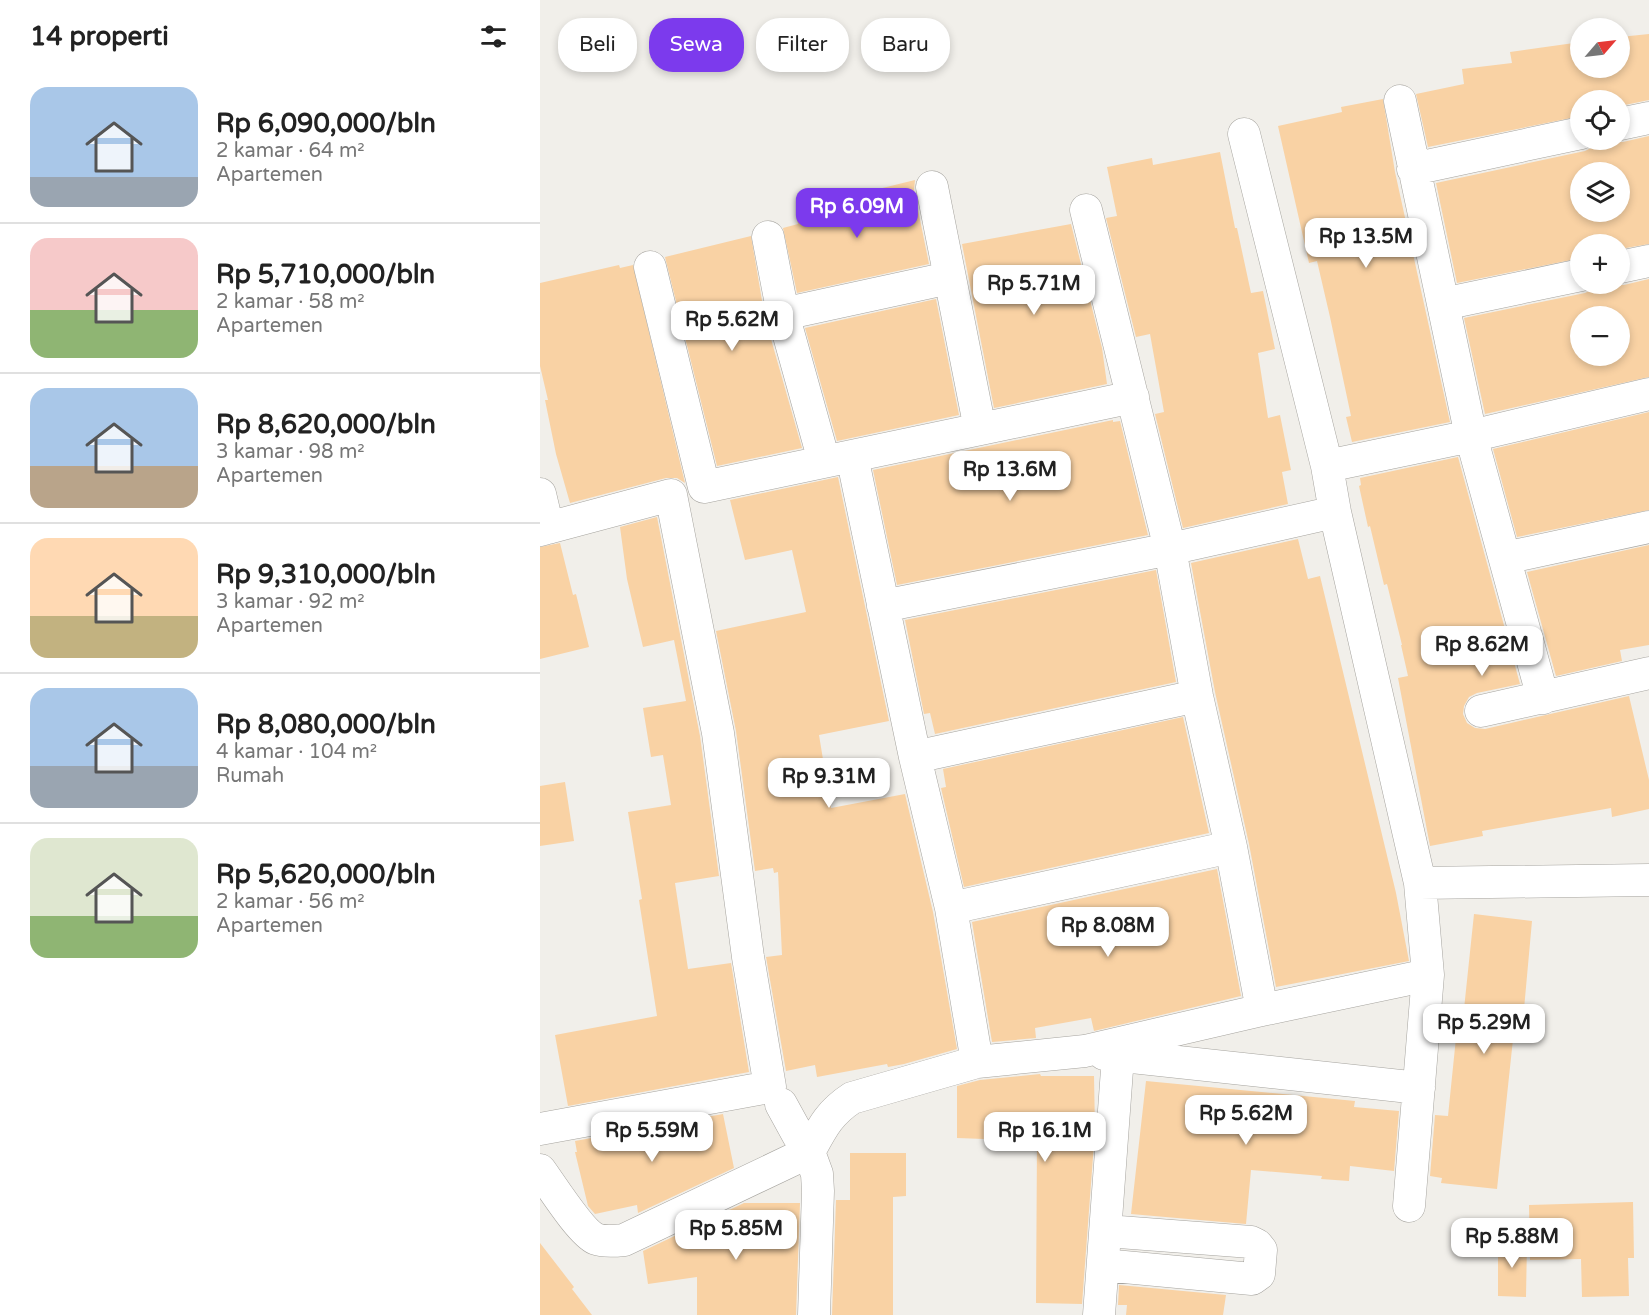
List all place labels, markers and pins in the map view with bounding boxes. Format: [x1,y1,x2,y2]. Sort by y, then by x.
pin: Rp 6.09M [795,188,919,239]
pin: Rp 13.5M [1304,218,1428,269]
pin: Rp 5.71M [972,265,1096,316]
pin: Rp 5.62M [670,301,794,352]
pin: Rp 13.6M [948,451,1072,502]
pin: Rp 8.62M [1420,626,1544,677]
pin: Rp 9.31M [767,758,891,809]
pin: Rp 8.08M [1046,907,1170,958]
pin: Rp 5.29M [1422,1004,1546,1055]
pin: Rp 5.62M [1184,1095,1308,1146]
pin: Rp 5.59M [590,1112,714,1163]
pin: Rp 16.1M [983,1112,1107,1163]
pin: Rp 5.85M [674,1210,798,1261]
pin: Rp 5.88M [1450,1218,1574,1269]

